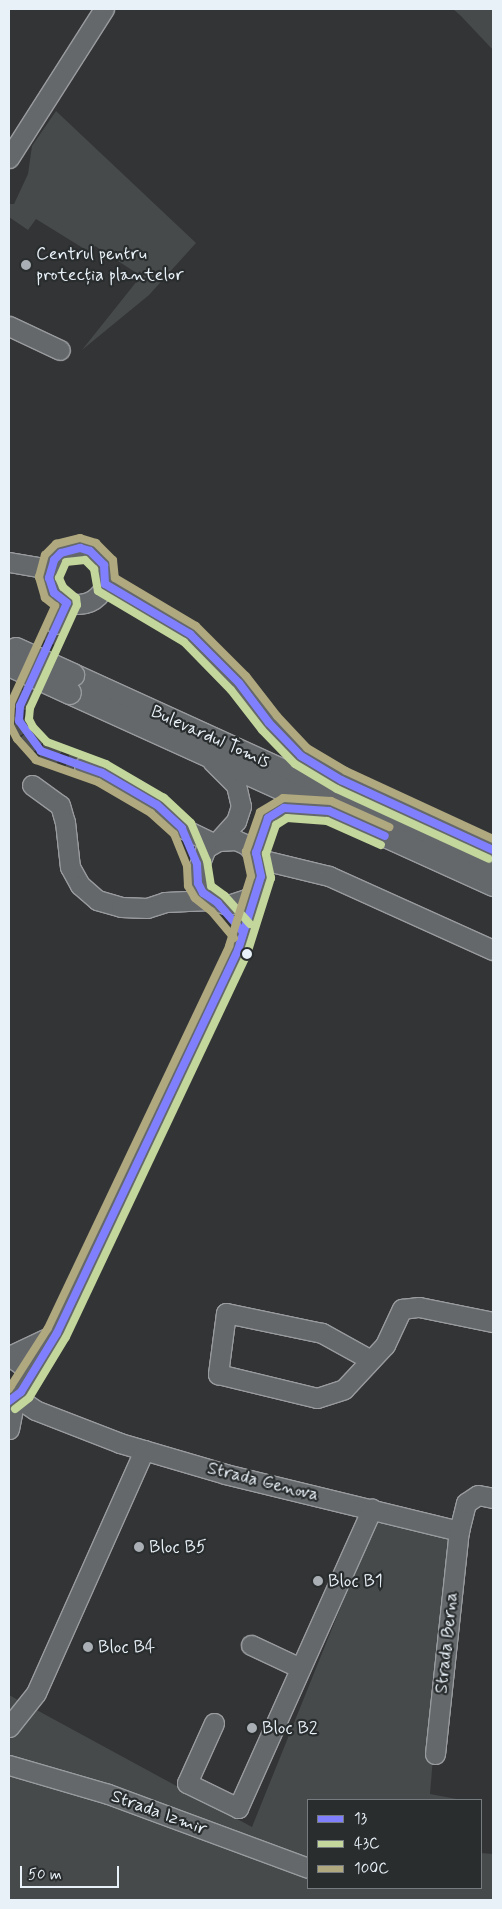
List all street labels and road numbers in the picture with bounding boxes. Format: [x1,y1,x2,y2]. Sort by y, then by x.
street label: Bulevardul Tomis [147,701,273,773]
street label: Strada Genova [207,1458,319,1506]
street label: Strada Berna [431,1589,463,1697]
street label: Strada Izmir [106,1785,212,1841]

